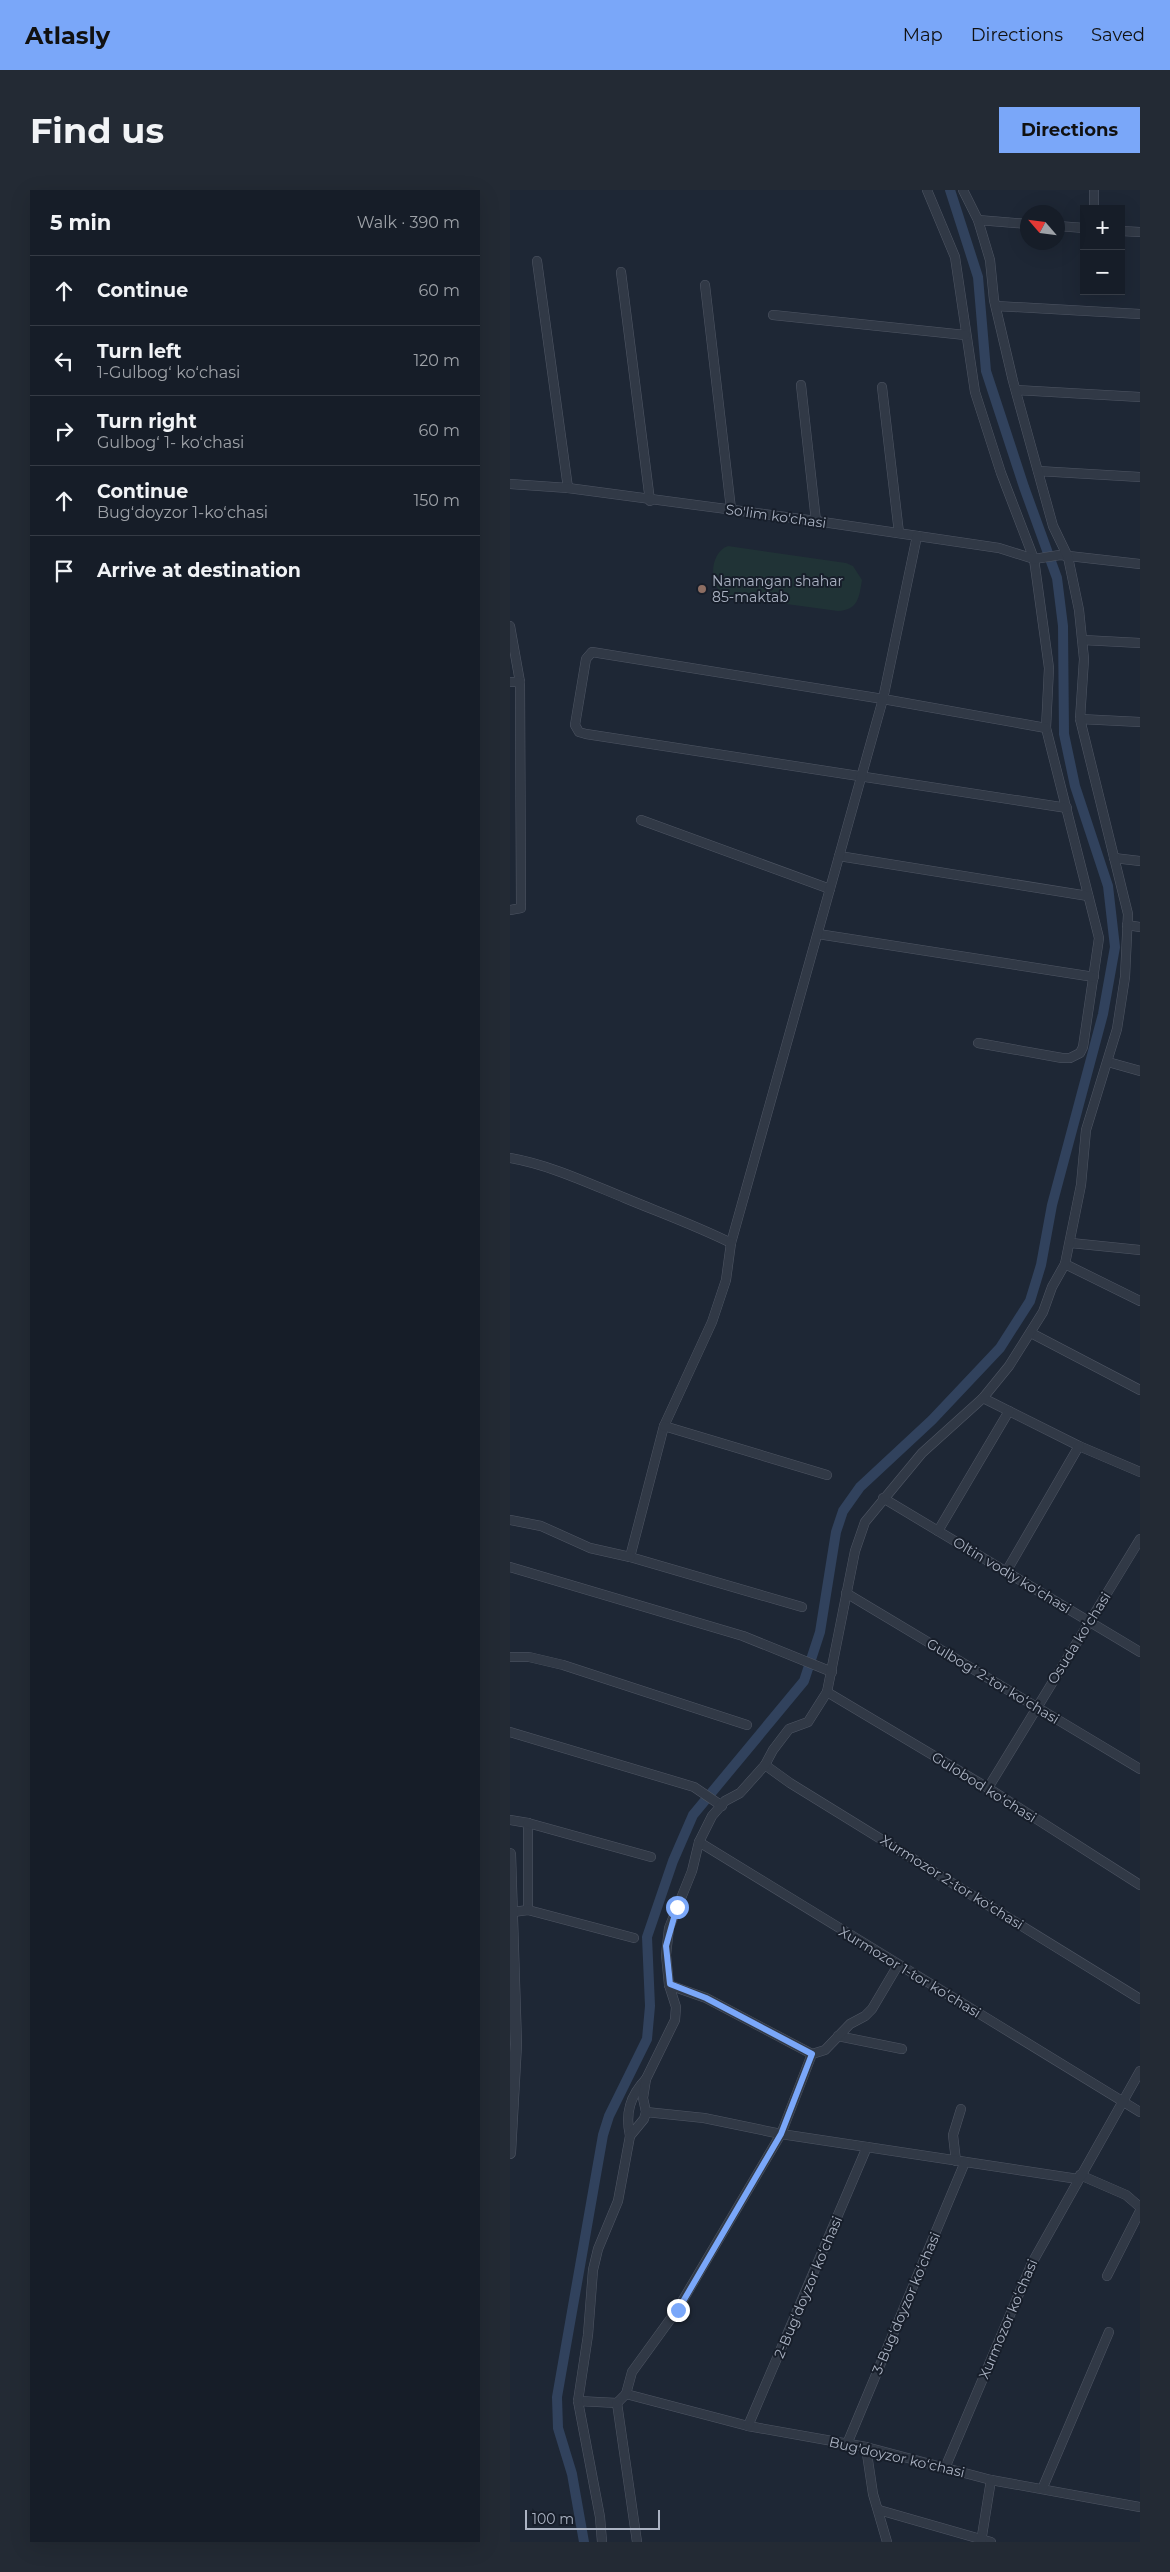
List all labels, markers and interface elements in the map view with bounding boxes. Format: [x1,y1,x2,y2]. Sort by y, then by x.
text: Atlasly [25,21,110,50]
text: Map [903,24,943,46]
text: Directions [971,24,1063,46]
text: Saved [1091,24,1145,46]
button: Directions [999,107,1140,153]
text: Find us [30,109,164,152]
north arrow [1020,205,1065,250]
map controls [1080,205,1125,295]
button: + [1080,205,1125,250]
text: 5 min [50,210,111,235]
text: Walk · 390 m [357,213,460,232]
button: − [1080,250,1125,295]
icon: ahead [50,277,78,305]
text: Continue [97,279,188,302]
text: 60 m [418,281,460,300]
text: Turn left [97,340,182,363]
icon: left [50,347,78,375]
text: 120 m [413,351,460,370]
text: 1-Gulbogʻ koʻchasi [97,363,240,382]
text: Turn right [97,410,197,433]
icon: right [50,417,78,445]
text: 60 m [418,421,460,440]
text: Gulbogʻ 1- koʻchasi [97,433,244,452]
text: Continue [97,480,188,503]
icon: ahead [50,487,78,515]
text: 150 m [413,491,460,510]
street label: So'lim ko'chasi [725,500,827,532]
text: Bugʻdoyzor 1-koʻchasi [97,503,268,522]
icon: arrive [50,557,78,585]
text: Arrive at destination [97,559,301,582]
place label: Namangan shahar 85-maktab [712,572,843,606]
marker: Namangan shahar 85-maktab [696,583,708,595]
street label: Oltin vodiy koʻchasi [950,1533,1074,1617]
street label: Osuda koʻchasi [1043,1589,1115,1687]
street label: Gulbogʻ 2-tor koʻchasi [923,1634,1063,1728]
street label: Gulobod koʻchasi [928,1748,1040,1826]
street label: Xurmozor 2-tor koʻchasi [877,1831,1027,1933]
route start [666,1896,689,1919]
street label: Xurmozor 1-tor koʻchasi [836,1922,984,2022]
street label: 2-Bugʻdoyzor koʻchasi [770,2213,846,2361]
street label: 3-Bugʻdoyzor koʻchasi [868,2229,944,2377]
street label: Xurmozor koʻchasi [975,2256,1041,2382]
route end [667,2299,690,2322]
street label: Bug'doyzor koʻchasi [827,2433,967,2481]
scale bar [525,2507,660,2530]
text: 100 m [532,2510,574,2528]

